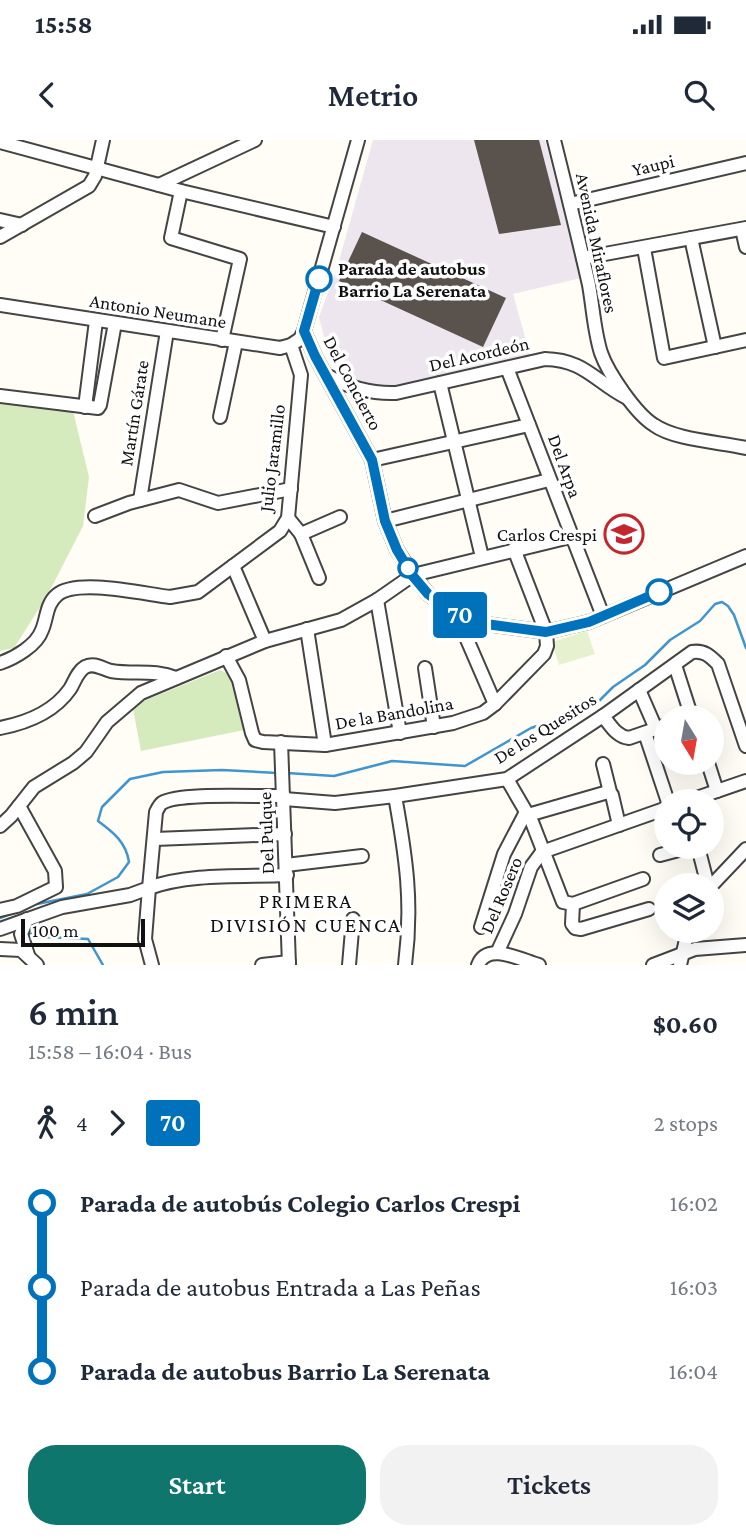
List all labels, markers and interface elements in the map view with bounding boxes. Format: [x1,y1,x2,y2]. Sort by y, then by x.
text: 15:58 [35,10,93,39]
icon: back [28,76,66,114]
icon: search [680,76,718,114]
text: Metrio [328,77,418,113]
street label: Yaupi [630,150,676,180]
street label: Avenida Miraflores [572,171,622,315]
place label: Parada de autobus Barrio La Serenata [338,258,487,301]
marker: Parada de autobus Barrio La Serenata [306,266,332,292]
street label: Antonio Neumane [88,290,228,332]
street label: Del Concierto [319,332,387,434]
street label: Del Acordeón [427,332,531,376]
street label: Martín Gárate [115,359,153,467]
street label: Julio Jaramillo [255,403,289,515]
street label: Del Arpa [544,431,586,501]
school or university icon: Carlos Crespi [603,513,645,555]
place label: Carlos Crespi [497,524,597,545]
unlabelled marker [398,558,418,578]
unlabelled marker [646,579,672,605]
line badge: 70 [428,592,491,638]
text: 70 [447,601,473,628]
street label: De los Quesitos [490,688,600,768]
street label: De la Bandolina [333,692,455,734]
north arrow [654,705,724,775]
map controls [654,705,724,943]
button: locate [654,789,724,859]
street label: Del Pulque [254,792,278,874]
street label: Del Rosero [476,854,526,936]
button: layers [654,873,724,943]
district label: PRIMERA DIVISIÓN CUENCA [210,889,402,937]
scale bar [21,916,145,948]
text: 100 m [32,920,79,941]
text: 6 min [28,991,119,1033]
text: $0.60 [653,1010,718,1039]
text: 15:58 – 16:04 · Bus [28,1038,192,1064]
icon: walk [28,1104,66,1142]
icon: forward [98,1104,136,1142]
text: 70 [160,1109,186,1136]
text: 4 [76,1110,88,1136]
text: 2 stops [654,1110,718,1136]
text: Parada de autobús Colegio Carlos Crespi [80,1189,520,1218]
text: 16:02 [670,1190,718,1216]
text: Parada de autobus Entrada a Las Peñas [80,1273,481,1302]
text: 16:03 [670,1274,718,1300]
text: Parada de autobus Barrio La Serenata [80,1357,490,1386]
text: 16:04 [669,1358,718,1384]
button: Start [28,1445,366,1525]
button: Tickets [380,1445,718,1525]

